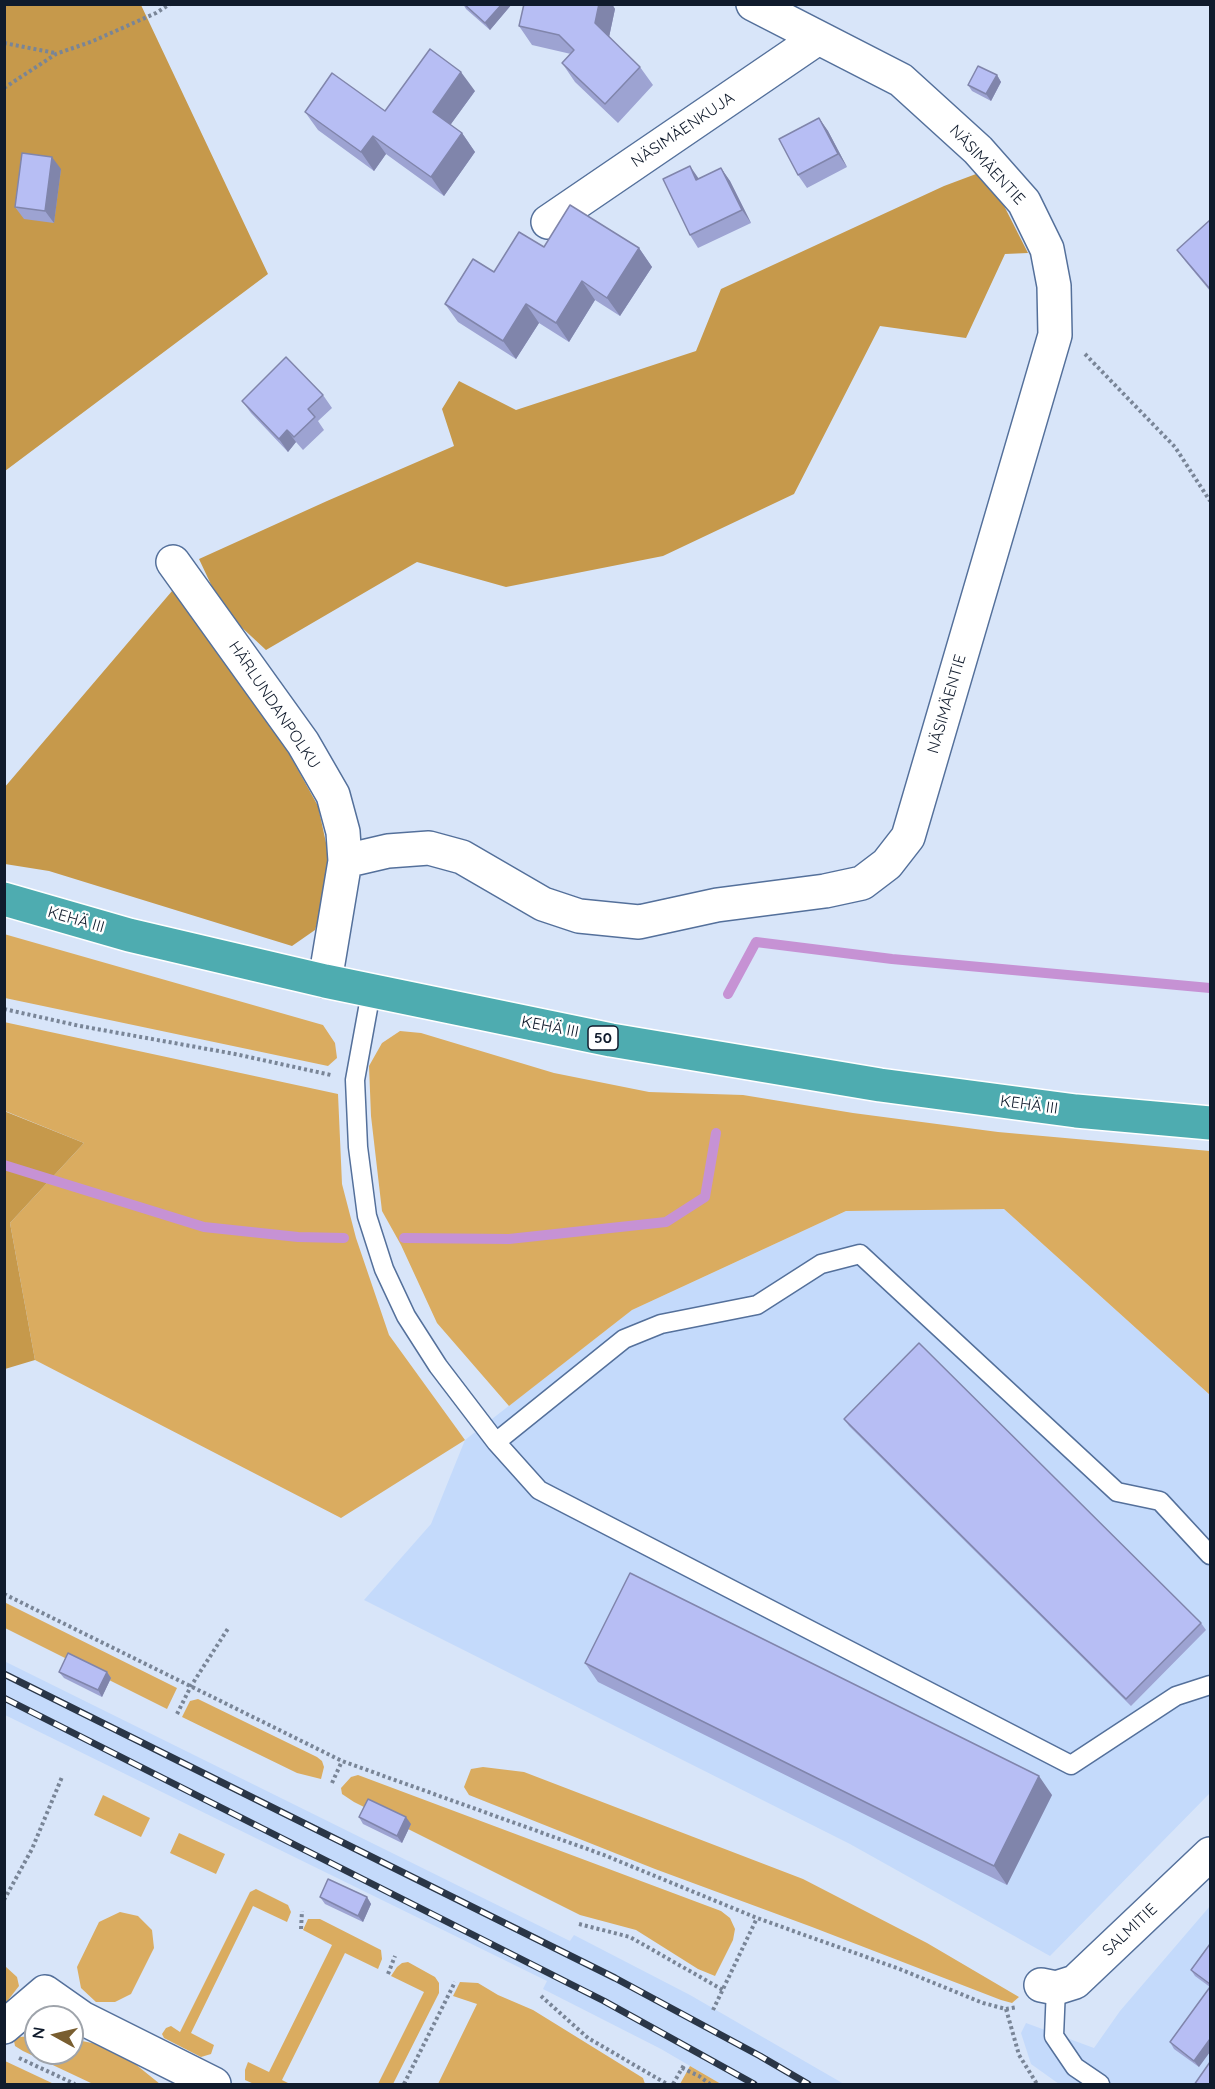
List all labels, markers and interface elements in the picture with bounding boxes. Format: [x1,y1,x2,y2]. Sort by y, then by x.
street label: NÄSIMÄENKUJA [628,88,738,172]
street label: NÄSIMÄENTIE [945,121,1029,209]
street label: HÄRLUNDANPOLKU [224,638,324,772]
street label: NÄSIMÄENTIE [924,652,970,756]
street label: KEHÄ III [45,903,107,937]
street label: KEHÄ III [520,1012,580,1042]
road number: 50 [588,1026,618,1050]
street label: KEHÄ III [999,1091,1059,1119]
street label: SALMITIE [1099,1900,1161,1960]
north arrow [24,2005,84,2065]
text: N [27,2026,49,2040]

